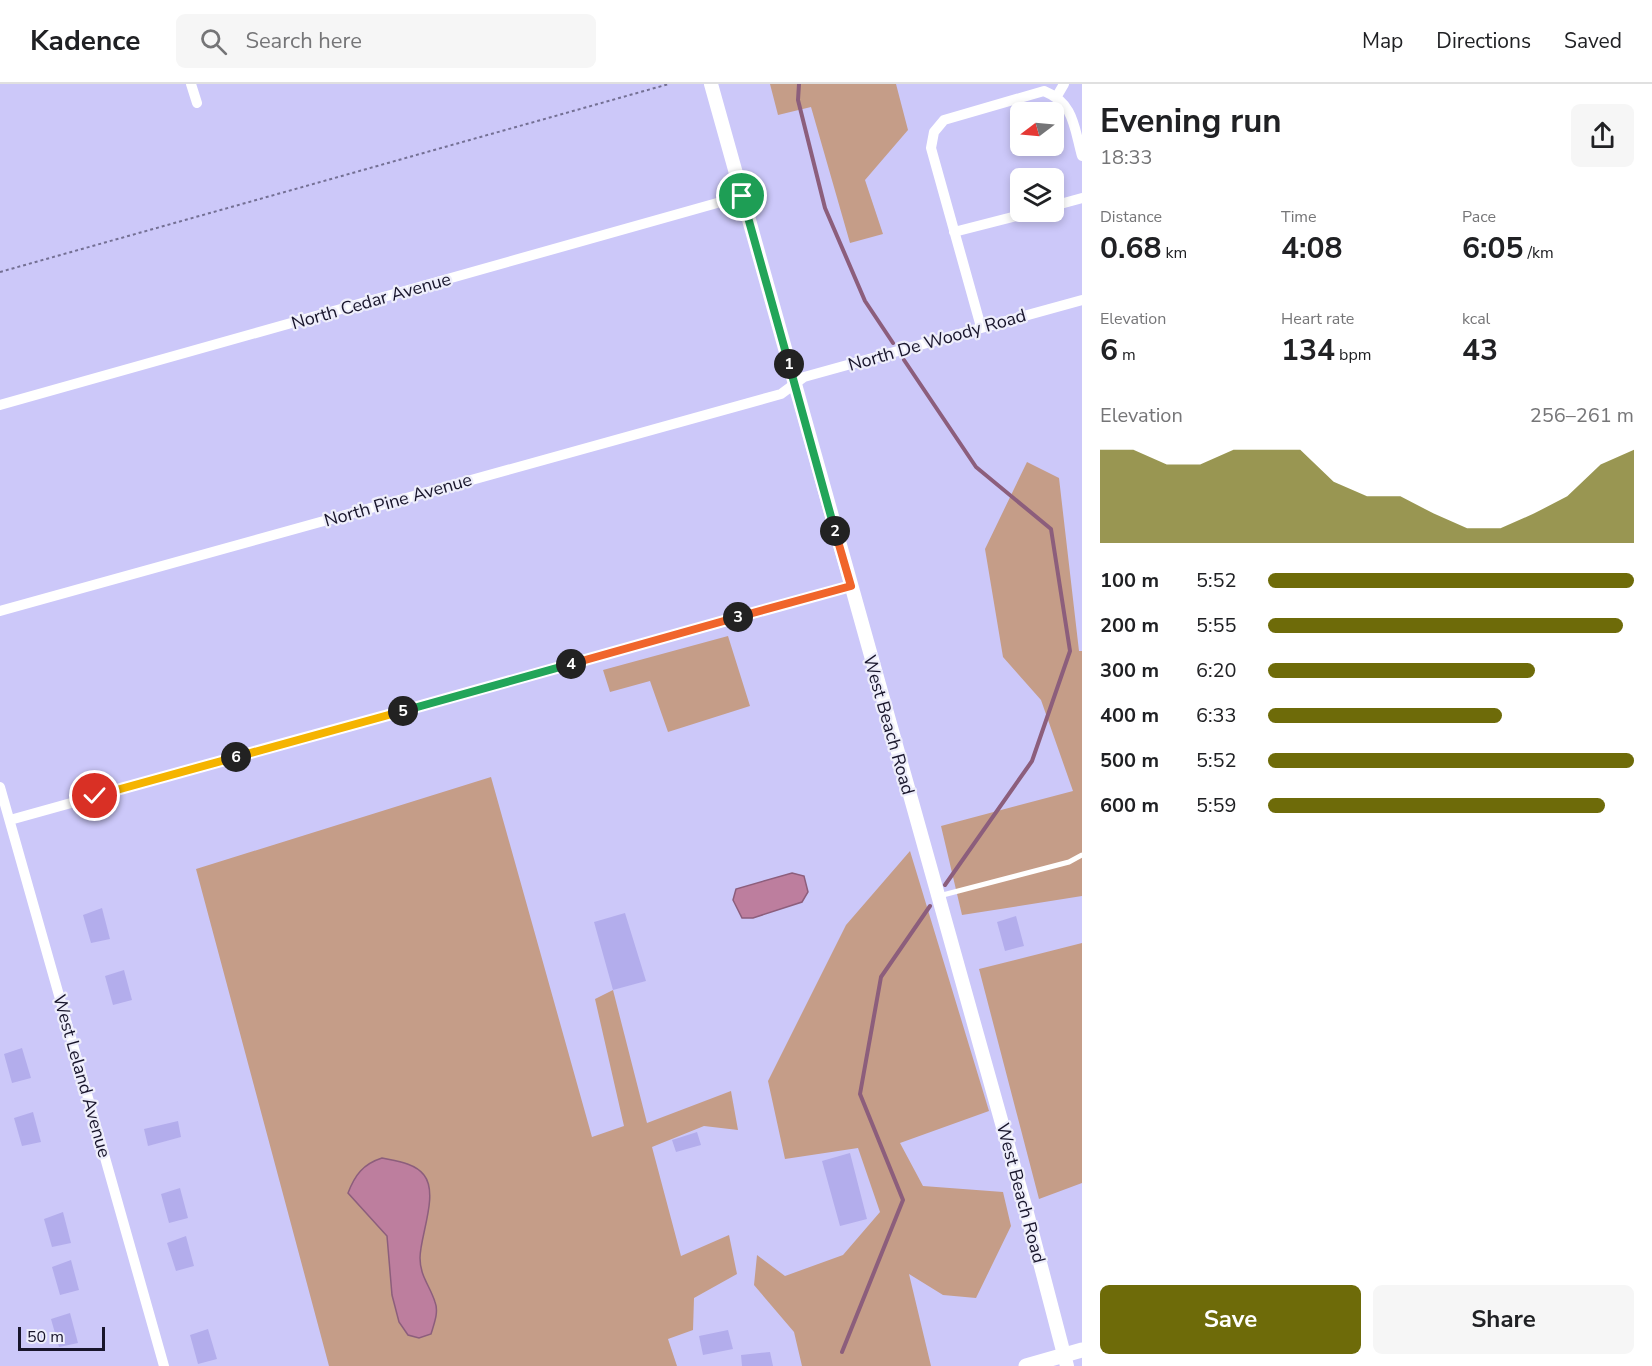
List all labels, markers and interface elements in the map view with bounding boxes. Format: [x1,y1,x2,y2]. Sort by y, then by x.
search box [176,14,596,68]
text: Kadence [30,22,140,60]
icon: search [197,25,230,58]
text: Search here [245,26,362,56]
text: Map [1362,27,1403,55]
text: Directions [1436,27,1531,55]
text: Saved [1564,27,1622,55]
text: Evening run [1100,99,1282,144]
north arrow [1010,102,1064,156]
map controls [1010,102,1064,222]
button: share [1571,104,1634,167]
text: 18:33 [1100,144,1153,171]
button: layers [1010,168,1064,222]
pin [716,170,767,221]
icon: arrive [725,179,758,212]
text: Distance [1100,206,1162,228]
text: Time [1281,206,1317,228]
text: Pace [1462,206,1496,228]
text: 0.68 [1100,228,1161,269]
text: 4:08 [1281,228,1342,269]
text: 6:05 [1462,228,1523,269]
text: km [1161,242,1187,264]
text: /km [1523,242,1554,264]
street label: North Cedar Avenue [288,267,454,335]
street label: North De Woody Road [845,303,1029,377]
text: Elevation [1100,308,1166,330]
text: Heart rate [1281,308,1354,330]
text: kcal [1462,308,1490,330]
text: 6 [1100,330,1118,371]
text: 134 [1281,330,1335,371]
text: 43 [1462,330,1498,371]
text: m [1118,344,1136,366]
text: bpm [1335,344,1371,366]
pin: 1 [774,349,804,379]
text: 1 [784,353,794,375]
text: Elevation [1100,402,1183,429]
text: 256–261 m [1530,402,1634,429]
street label: North Pine Avenue [321,467,475,533]
pin: 2 [820,516,850,546]
text: 2 [830,520,840,542]
text: 100 m [1100,567,1159,594]
text: 5:52 [1196,567,1237,594]
pin: 3 [723,602,753,632]
text: 3 [733,606,743,628]
text: 200 m [1100,612,1159,639]
text: 5:55 [1196,612,1237,639]
pin: 4 [556,649,586,679]
street label: West Beach Road [858,652,920,798]
text: 4 [566,653,576,675]
text: 300 m [1100,657,1159,684]
text: 6:20 [1196,657,1237,684]
pin: 5 [388,696,418,726]
text: 5 [398,700,408,722]
text: 400 m [1100,702,1159,729]
text: 6:33 [1196,702,1237,729]
pin: 6 [221,742,251,772]
text: 6 [231,746,241,768]
text: 500 m [1100,747,1159,774]
text: 5:52 [1196,747,1237,774]
pin [69,770,120,821]
icon: check [78,779,111,812]
text: 600 m [1100,792,1159,819]
text: 5:59 [1196,792,1237,819]
street label: West Leland Avenue [47,992,117,1160]
street label: West Beach Road [991,1120,1051,1266]
button: Save [1100,1285,1361,1354]
button: Share [1373,1285,1634,1354]
scale bar [18,1324,105,1352]
text: 50 m [27,1326,64,1348]

